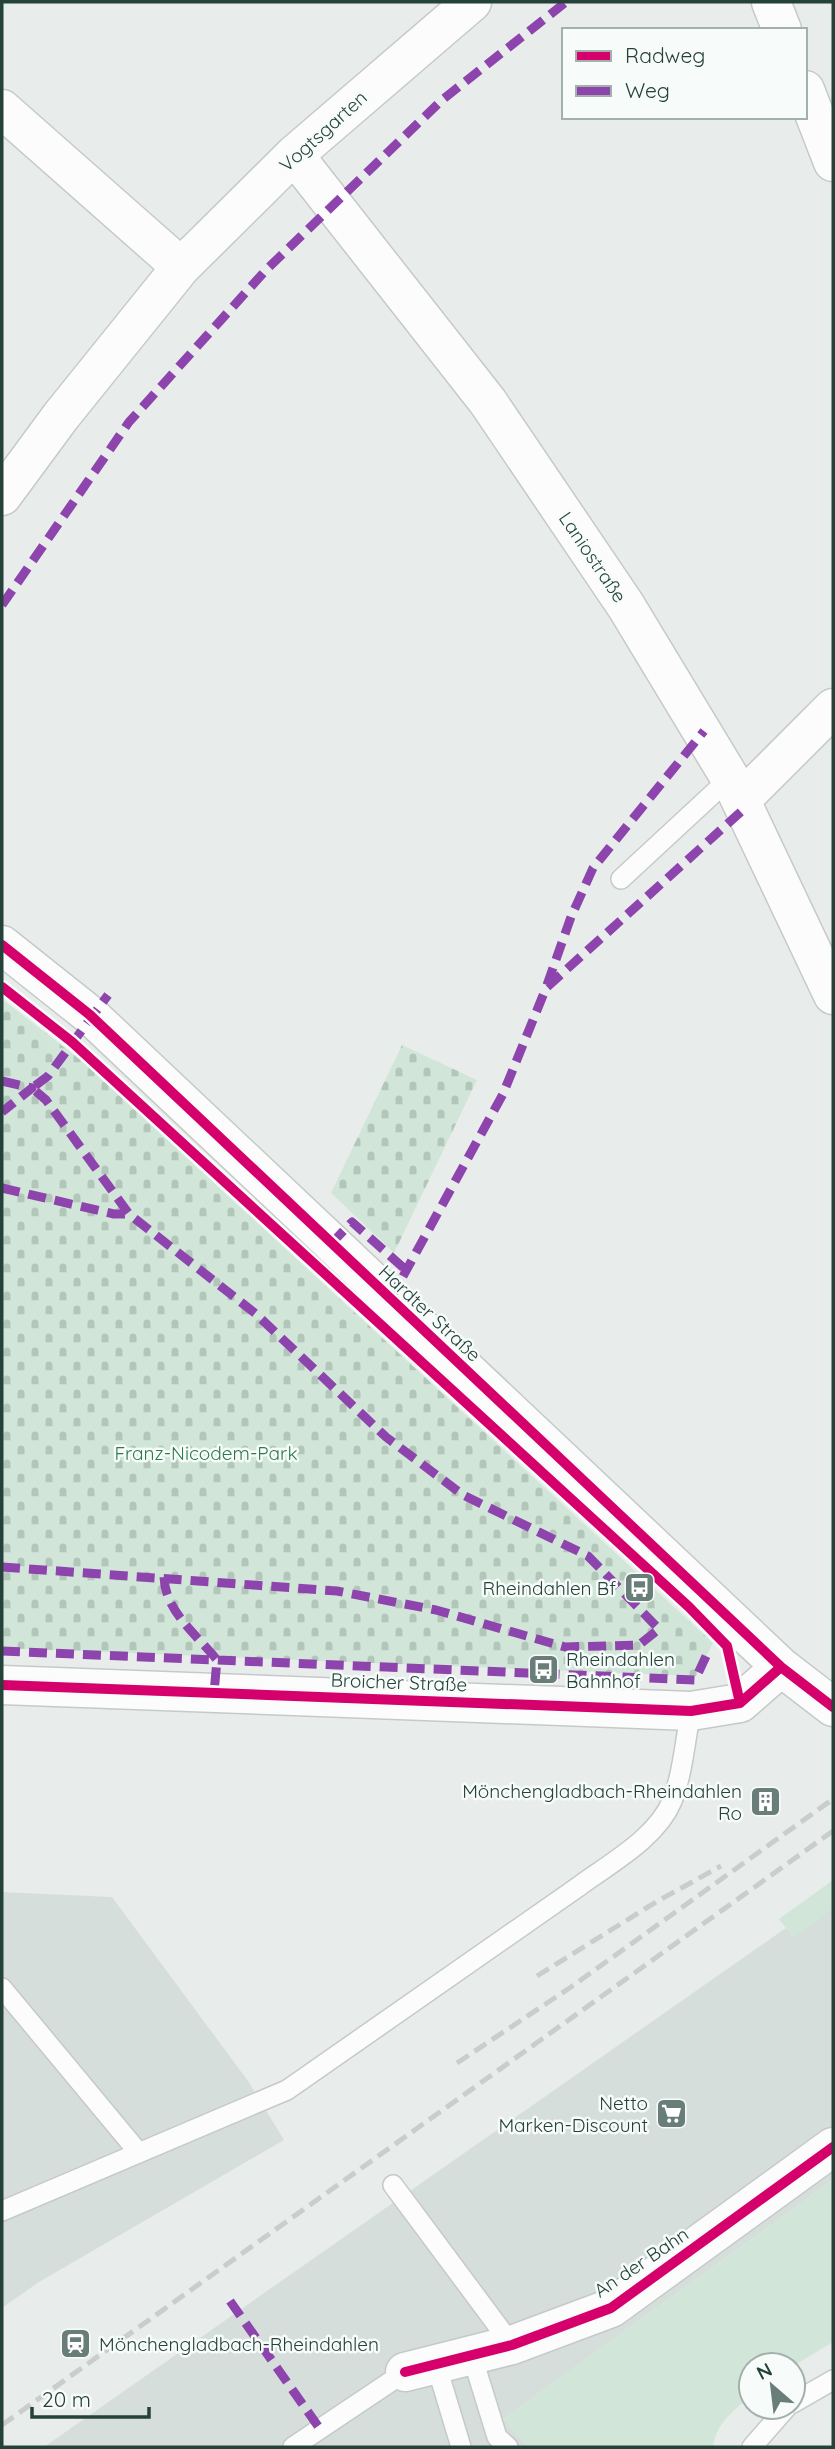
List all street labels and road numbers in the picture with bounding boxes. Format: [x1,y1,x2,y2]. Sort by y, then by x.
street label: Vogtsgarten [274,85,372,177]
street label: Laniostraße [554,507,632,607]
street label: Hardter Straße [374,1259,486,1367]
street label: Broicher Straße [330,1668,468,1696]
street label: An der Bahn [589,2222,693,2302]

